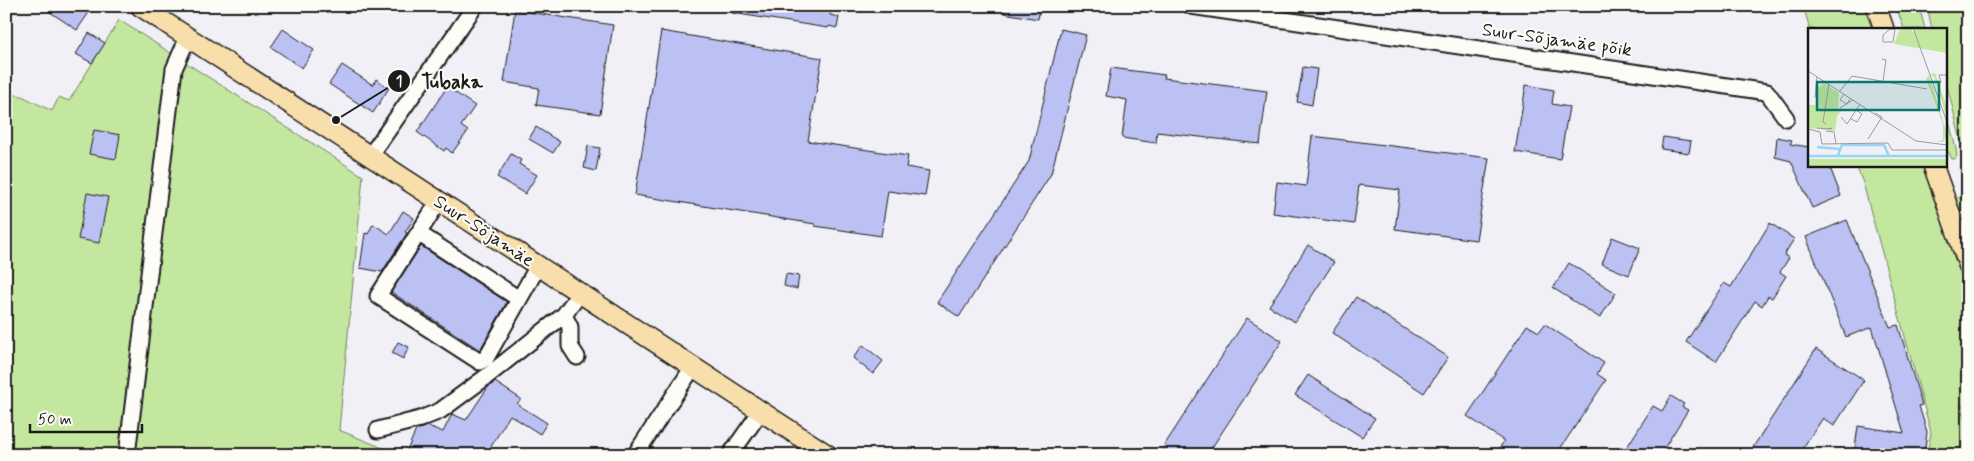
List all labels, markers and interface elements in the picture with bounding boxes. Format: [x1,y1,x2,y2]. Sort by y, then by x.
street label: Suur-Sõjamäe põik [1480,17,1634,63]
inset map [1808,28,1946,166]
callout: Tubaka [386,63,493,98]
text: Tubaka [421,69,484,96]
text: 1 [396,72,402,92]
street label: Suur-Sõjamäe [429,189,539,273]
scale bar [30,401,142,433]
text: 50 m [38,410,72,430]

